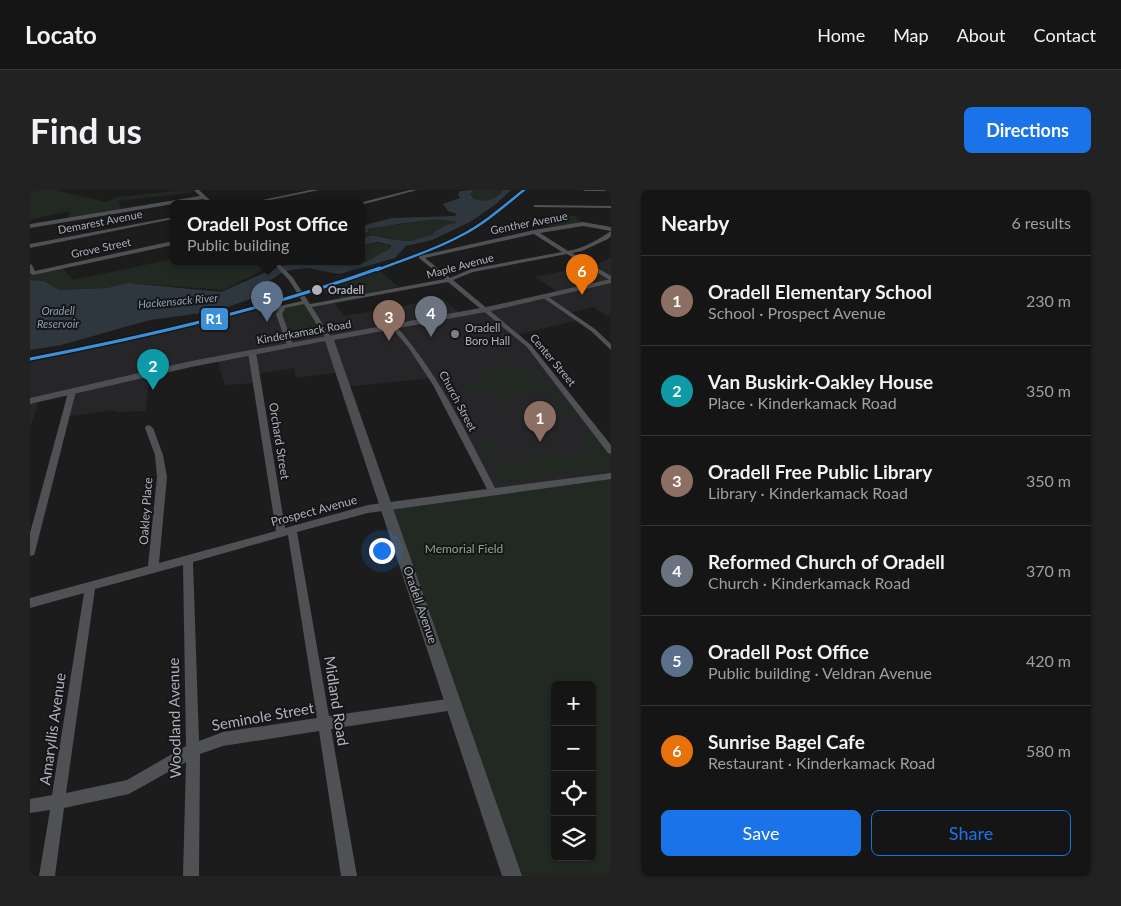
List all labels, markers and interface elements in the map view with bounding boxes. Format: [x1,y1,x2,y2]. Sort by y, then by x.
text: Locato [25,20,97,49]
text: Home [817,24,865,46]
text: Map [893,24,929,46]
text: About [957,24,1006,46]
text: Contact [1034,24,1096,46]
button: Directions [964,107,1091,153]
text: Find us [30,109,142,151]
popup [170,200,365,265]
street label: Demarest Avenue [57,207,143,236]
street label: Genther Avenue [489,209,569,236]
text: Nearby [661,210,729,235]
text: Oradell Post Office [187,212,348,235]
text: 6 results [1011,213,1071,232]
street label: Grove Street [70,235,132,260]
text: Public building [187,235,289,254]
street label: Maple Avenue [425,250,495,281]
pin: 6 [566,254,598,295]
text: Oradell Elementary School [708,280,932,303]
pin: 5 [251,281,283,322]
marker: Oradell [310,283,324,297]
place label: Oradell [328,283,364,296]
water label: Hackensack River [137,291,219,310]
text: 1 [672,291,682,310]
text: 230 m [1026,291,1071,310]
pin: 4 [415,296,447,337]
pin: 3 [373,300,405,341]
text: School · Prospect Avenue [708,303,886,322]
water label: Oradell Reservoir [37,304,79,330]
line badge: R1 [200,307,229,331]
text: R1 [205,310,223,327]
street label: Kinderkamack Road [256,317,352,346]
place label: Oradell Boro Hall [465,321,510,347]
marker: Oradell Boro Hall [449,328,461,340]
street label: Center Street [528,331,579,389]
pin: 2 [137,349,169,390]
street label: Church Street [437,368,480,433]
text: Van Buskirk-Oakley House [708,370,933,393]
text: 2 [672,381,682,400]
text: 350 m [1026,381,1071,400]
text: Place · Kinderkamack Road [708,393,897,412]
street label: Orchard Street [266,401,293,481]
pin: 1 [524,401,556,442]
text: Oradell Free Public Library [708,460,932,483]
text: 3 [672,471,682,490]
text: 350 m [1026,471,1071,490]
street label: Oakley Place [136,477,155,545]
text: Library · Kinderkamack Road [708,483,908,502]
street label: Prospect Avenue [269,492,359,529]
your location [369,538,395,564]
park label: Memorial Field [425,541,503,556]
text: Reformed Church of Oradell [708,550,945,573]
text: 4 [672,561,682,580]
text: 370 m [1026,561,1071,580]
street label: Oradell Avenue [400,564,441,645]
text: Church · Kinderkamack Road [708,573,910,592]
text: Oradell Post Office [708,640,869,663]
text: 5 [672,651,682,670]
text: 420 m [1026,651,1071,670]
street label: Midland Road [321,655,353,747]
street label: Woodland Avenue [164,657,184,779]
text: Public building · Veldran Avenue [708,663,932,682]
street label: Amaryllis Avenue [35,671,69,786]
map controls [551,681,596,861]
button: + [551,681,596,726]
street label: Seminole Street [210,698,316,734]
button: − [551,726,596,771]
text: Sunrise Bagel Cafe [708,730,865,753]
text: 6 [672,741,682,760]
text: 580 m [1026,741,1071,760]
text: Restaurant · Kinderkamack Road [708,753,935,772]
button: locate [551,771,596,816]
button: Save [661,810,861,856]
button: Share [871,810,1071,856]
button: layers [551,816,596,861]

